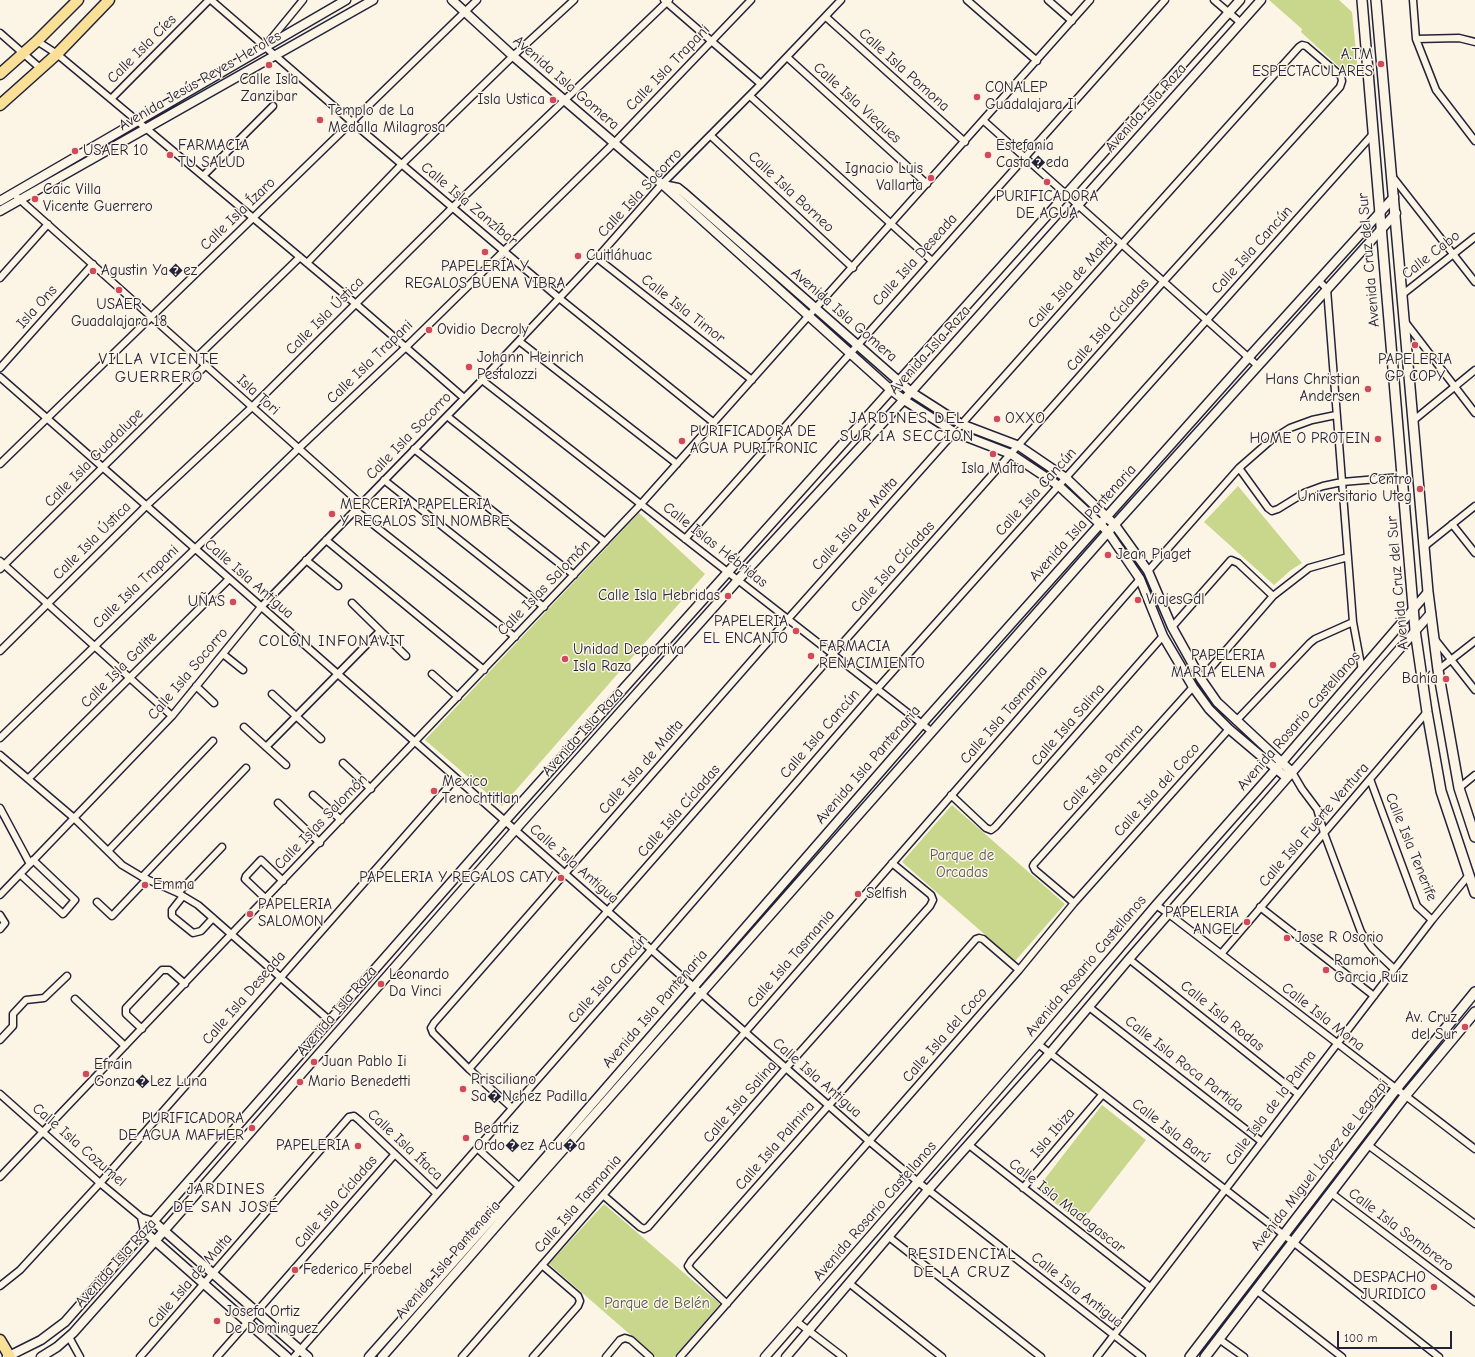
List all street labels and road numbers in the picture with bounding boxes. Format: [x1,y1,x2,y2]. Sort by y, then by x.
street label: Calle Isla Cíes [104,11,180,87]
street label: Calle Isla Trapani [622,21,714,115]
street label: Calle Isla Pomona [855,24,953,116]
street label: Avenida Jesús Reyes Heroles [116,27,284,135]
street label: Avenida Isla Gomera [509,32,623,134]
street label: Calle Isla Vieques [809,59,905,147]
street label: Avenida Isla Raza [1101,60,1191,156]
street label: Calle Isla Socorro [594,145,686,241]
street label: Calle Isla Borneo [744,148,838,236]
street label: Calle Isla Zanzíbar [417,158,521,250]
street label: Calle Isla Ízaro [197,174,279,254]
street label: Avenida Cruz del Sur [1354,192,1384,328]
street label: Calle Isla Cancún [1208,202,1296,298]
street label: Calle Isla Deseada [869,210,961,310]
street label: Calle Cabo [1398,227,1464,283]
street label: Calle Isla de Malta [1024,231,1118,333]
street label: Avenida Isla Gomera [787,264,901,366]
street label: Calle Isla Timor [637,271,729,347]
street label: Calle Isla Ústica [282,273,368,359]
street label: Calle Isla Cícladas [1063,275,1153,375]
street label: Isla Ons [13,282,61,332]
street label: Avenida Isla Raza [885,302,975,398]
street label: Calle Isla Trapani [323,316,417,408]
street label: Isla Tori [233,371,283,419]
street label: Calle Isla Socorro [363,388,455,484]
street label: Calle Isla Guadalupe [41,405,147,511]
street label: Calle Isla Cancún [992,444,1080,540]
street label: Avenida Isla Pantenaria [1026,461,1140,585]
street label: Calle Isla de Malta [808,473,902,575]
street label: Calle Isla Ústica [49,498,135,584]
street label: Calle Islas Hébridas [659,498,771,592]
street label: Avenida Cruz del Sur [1383,515,1413,651]
street label: Calle Isla Cícladas [847,517,939,617]
street label: Calle Isla Antigua [201,535,297,623]
street label: Calle Islas Salomón [494,536,594,640]
street label: Calle Isla Trapani [89,541,183,633]
street label: Calle Isla Socorro [144,624,232,724]
street label: Calle Isla Galite [77,628,161,712]
street label: Avenida Rosario Castellanos [1234,648,1364,794]
street label: Calle Isla Tasmania [956,662,1052,768]
street label: Calle Isla Salina [1027,680,1109,770]
street label: Avenida Isla Raza [538,684,628,780]
street label: Calle Isla Cancún [776,686,864,782]
street label: Avenida Isla Pantenaria [812,702,924,828]
street label: Calle Isla de Malta [595,716,687,818]
street label: Calle Isla Palmira [1059,720,1147,816]
street label: Calle Isla del Coco [1110,739,1204,841]
street label: Calle Isla Fuerte Ventura [1255,759,1373,891]
street label: Calle Isla Cícladas [634,761,724,861]
street label: Calle Islas Salomón [271,770,371,874]
street label: Calle Isla Tenerife [1381,790,1441,904]
street label: Calle Isla Antigua [526,820,622,908]
street label: Avenida Rosario Castellanos [1022,892,1150,1040]
street label: Calle Isla Tasmania [743,906,839,1012]
street label: Calle Isla Cancún [564,931,652,1027]
street label: Avenida Isla Pantenaria [599,946,711,1072]
street label: Calle Isla Deseada [198,947,290,1049]
street label: Avenida Isla Raza [293,962,381,1060]
street label: Calle Isla Rodas [1176,977,1268,1055]
street label: Calle Isla Mona [1278,979,1368,1055]
street label: Calle Isla del Coco [899,984,991,1086]
street label: Calle Isla Roca Partida [1121,1012,1247,1116]
street label: Calle Isla Antigua [769,1034,865,1122]
street label: Calle Isla de la Palma [1222,1047,1320,1169]
street label: Calle Isla Salina [699,1057,781,1147]
street label: Avenida Miguel López de Legazpi [1247,1076,1393,1254]
street label: Calle Isla Barú [1128,1095,1214,1167]
street label: Calle Isla Palmira [731,1098,819,1194]
street label: Calle Isla Cozumel [28,1099,130,1191]
street label: Isla Ibiza [1027,1104,1079,1162]
street label: Calle Isla Ítaca [364,1105,446,1185]
street label: Avenida Rosario Castellanos [810,1138,940,1284]
street label: Calle Isla Tasmania [530,1151,626,1257]
street label: Calle Isla Cícladas [291,1152,381,1252]
street label: Calle Isla Madagascar [1005,1155,1129,1257]
street label: Calle Isla Sombrero [1345,1184,1457,1276]
street label: Avenida Isla Pantenaria [392,1197,504,1323]
street label: Avenida Isla Raza [71,1215,161,1311]
street label: Calle Isla de Malta [144,1230,236,1332]
street label: Calle Isla Antigua [1027,1248,1127,1332]

